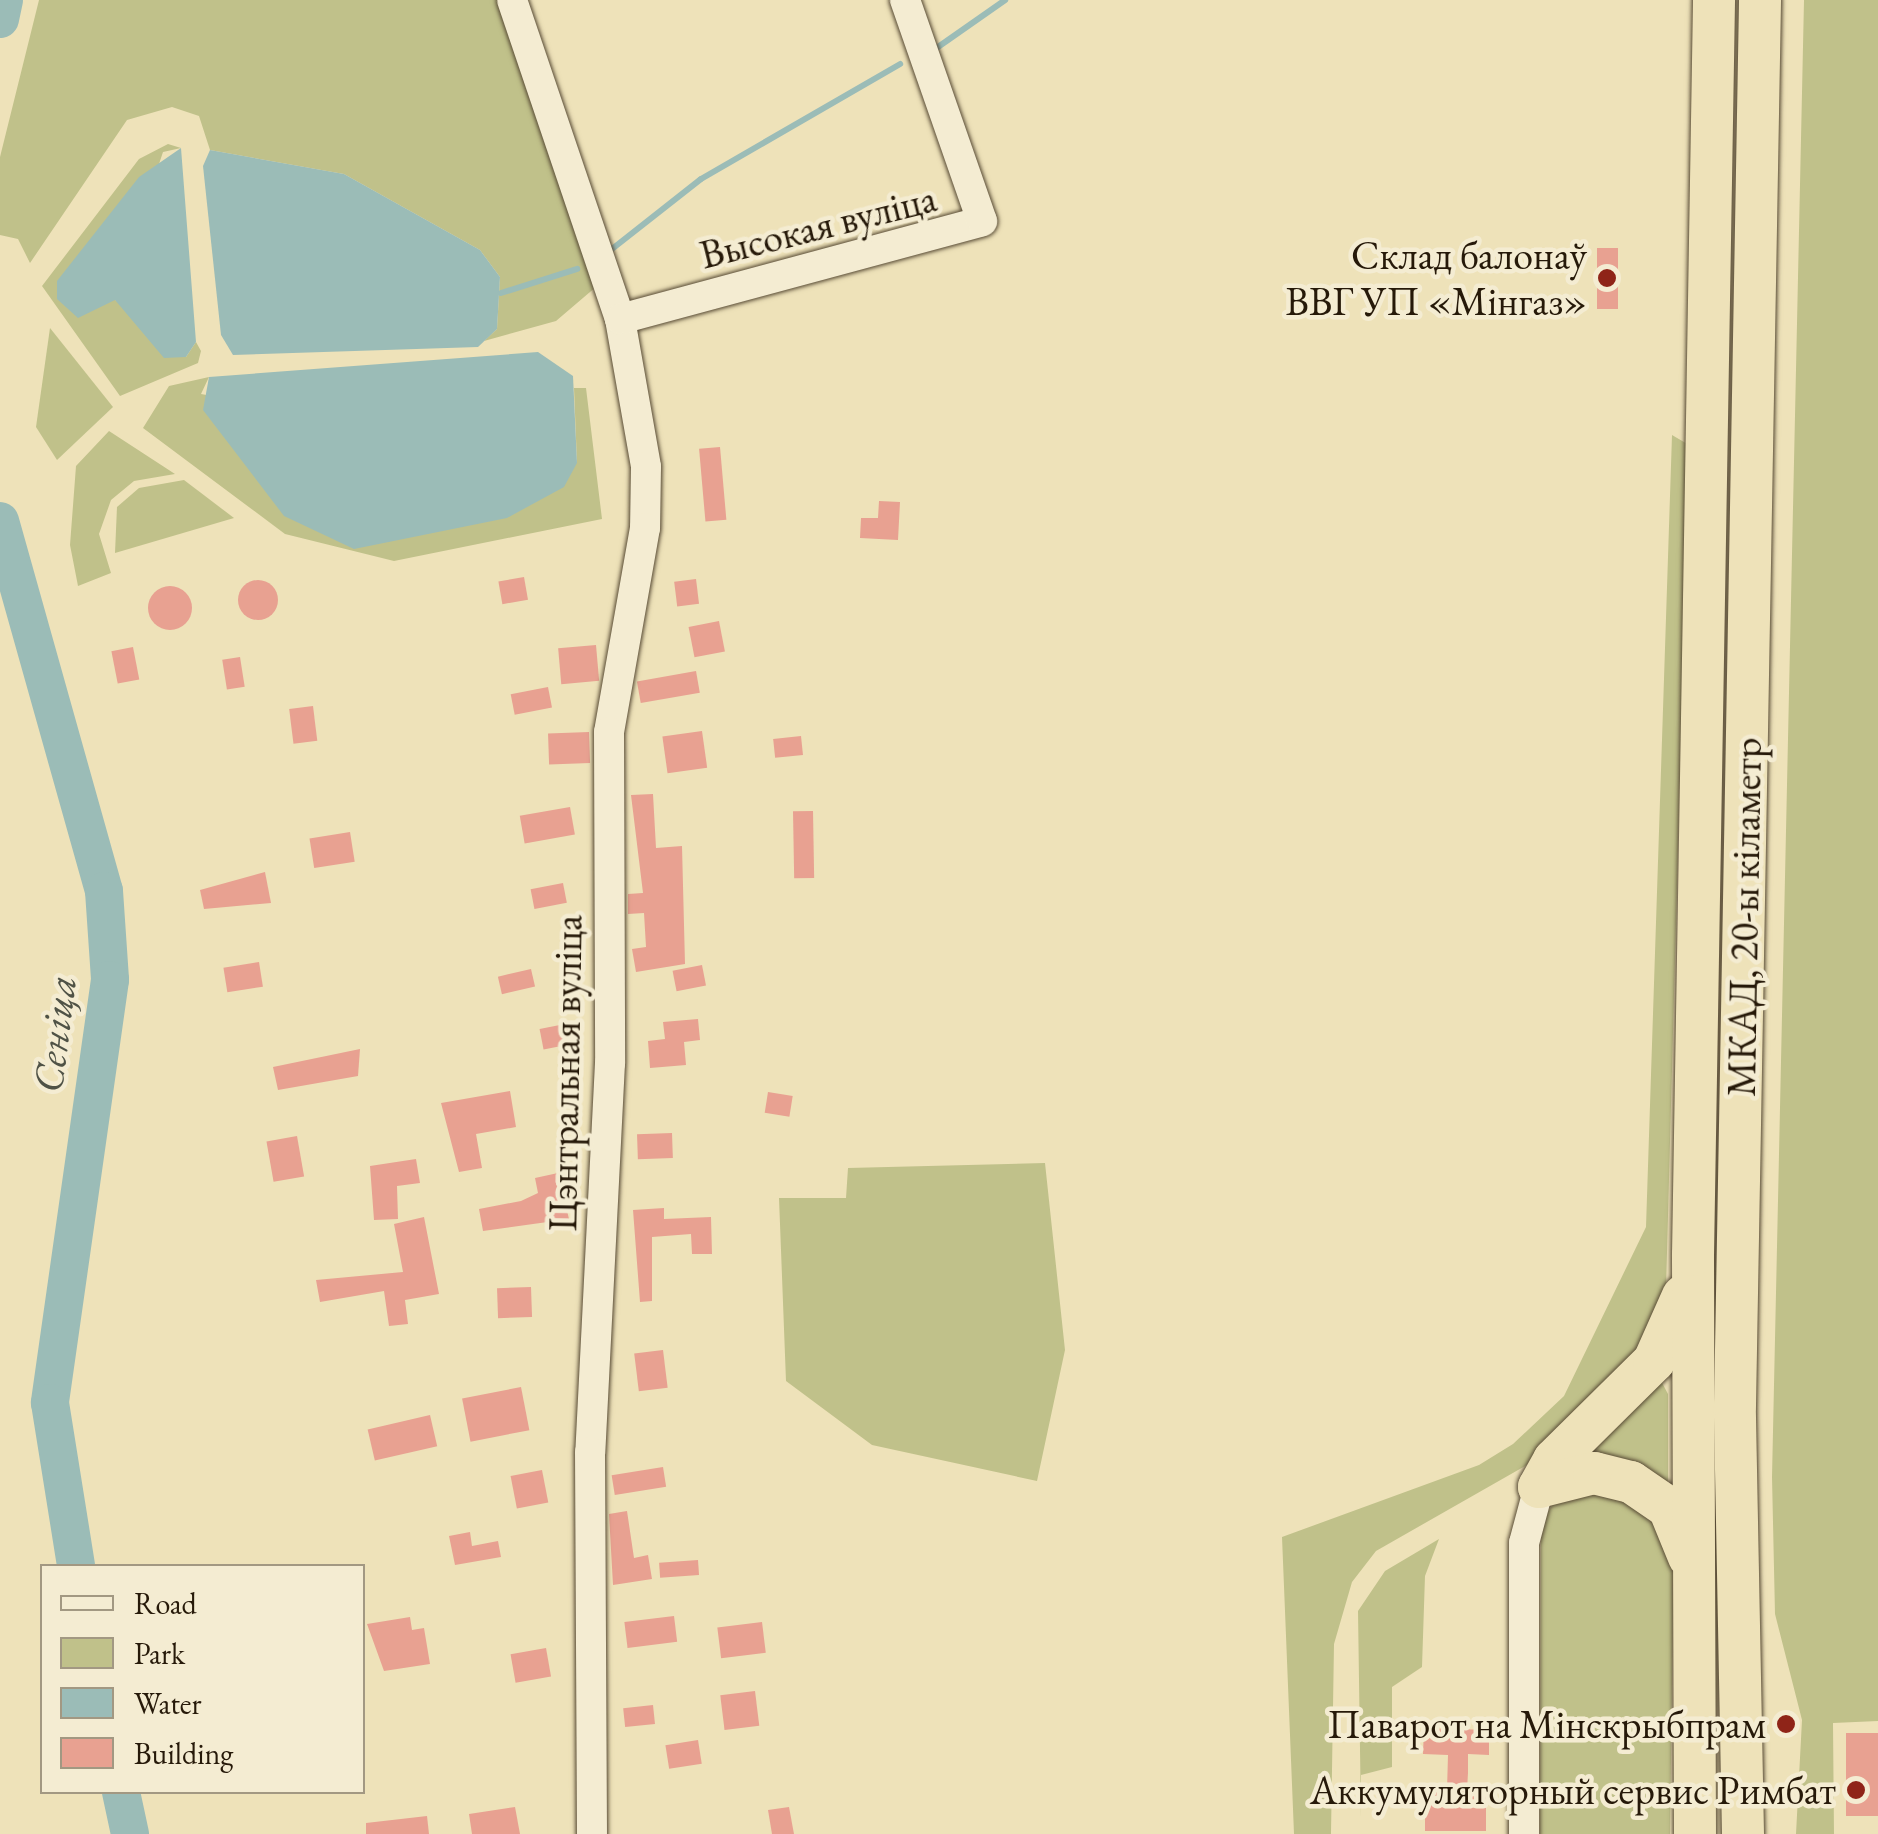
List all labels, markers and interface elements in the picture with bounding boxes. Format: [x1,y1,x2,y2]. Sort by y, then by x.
street label: Высокая вуліца [695,173,941,279]
place label: Склад балонаў ВВГ УП «Мінгаз» [1285,231,1587,325]
marker: Склад балонаў ВВГ УП «Мінгаз» [1596,267,1618,289]
street label: МКАД, 20-ы кіламетр [1717,737,1771,1097]
street label: Цэнтральная вуліца [538,914,592,1232]
water label: Сеніца [23,973,87,1095]
legend [40,1564,365,1794]
text: Road [134,1584,197,1623]
text: Park [134,1634,185,1673]
text: Water [134,1684,202,1723]
place label: Паварот на Мінскрыбпрам [1328,1700,1766,1748]
marker: Паварот на Мінскрыбпрам [1775,1713,1797,1735]
text: Building [134,1734,233,1773]
place label: Аккумуляторный сервис Римбат [1310,1766,1836,1814]
marker: Аккумуляторный сервис Римбат [1845,1779,1867,1801]

